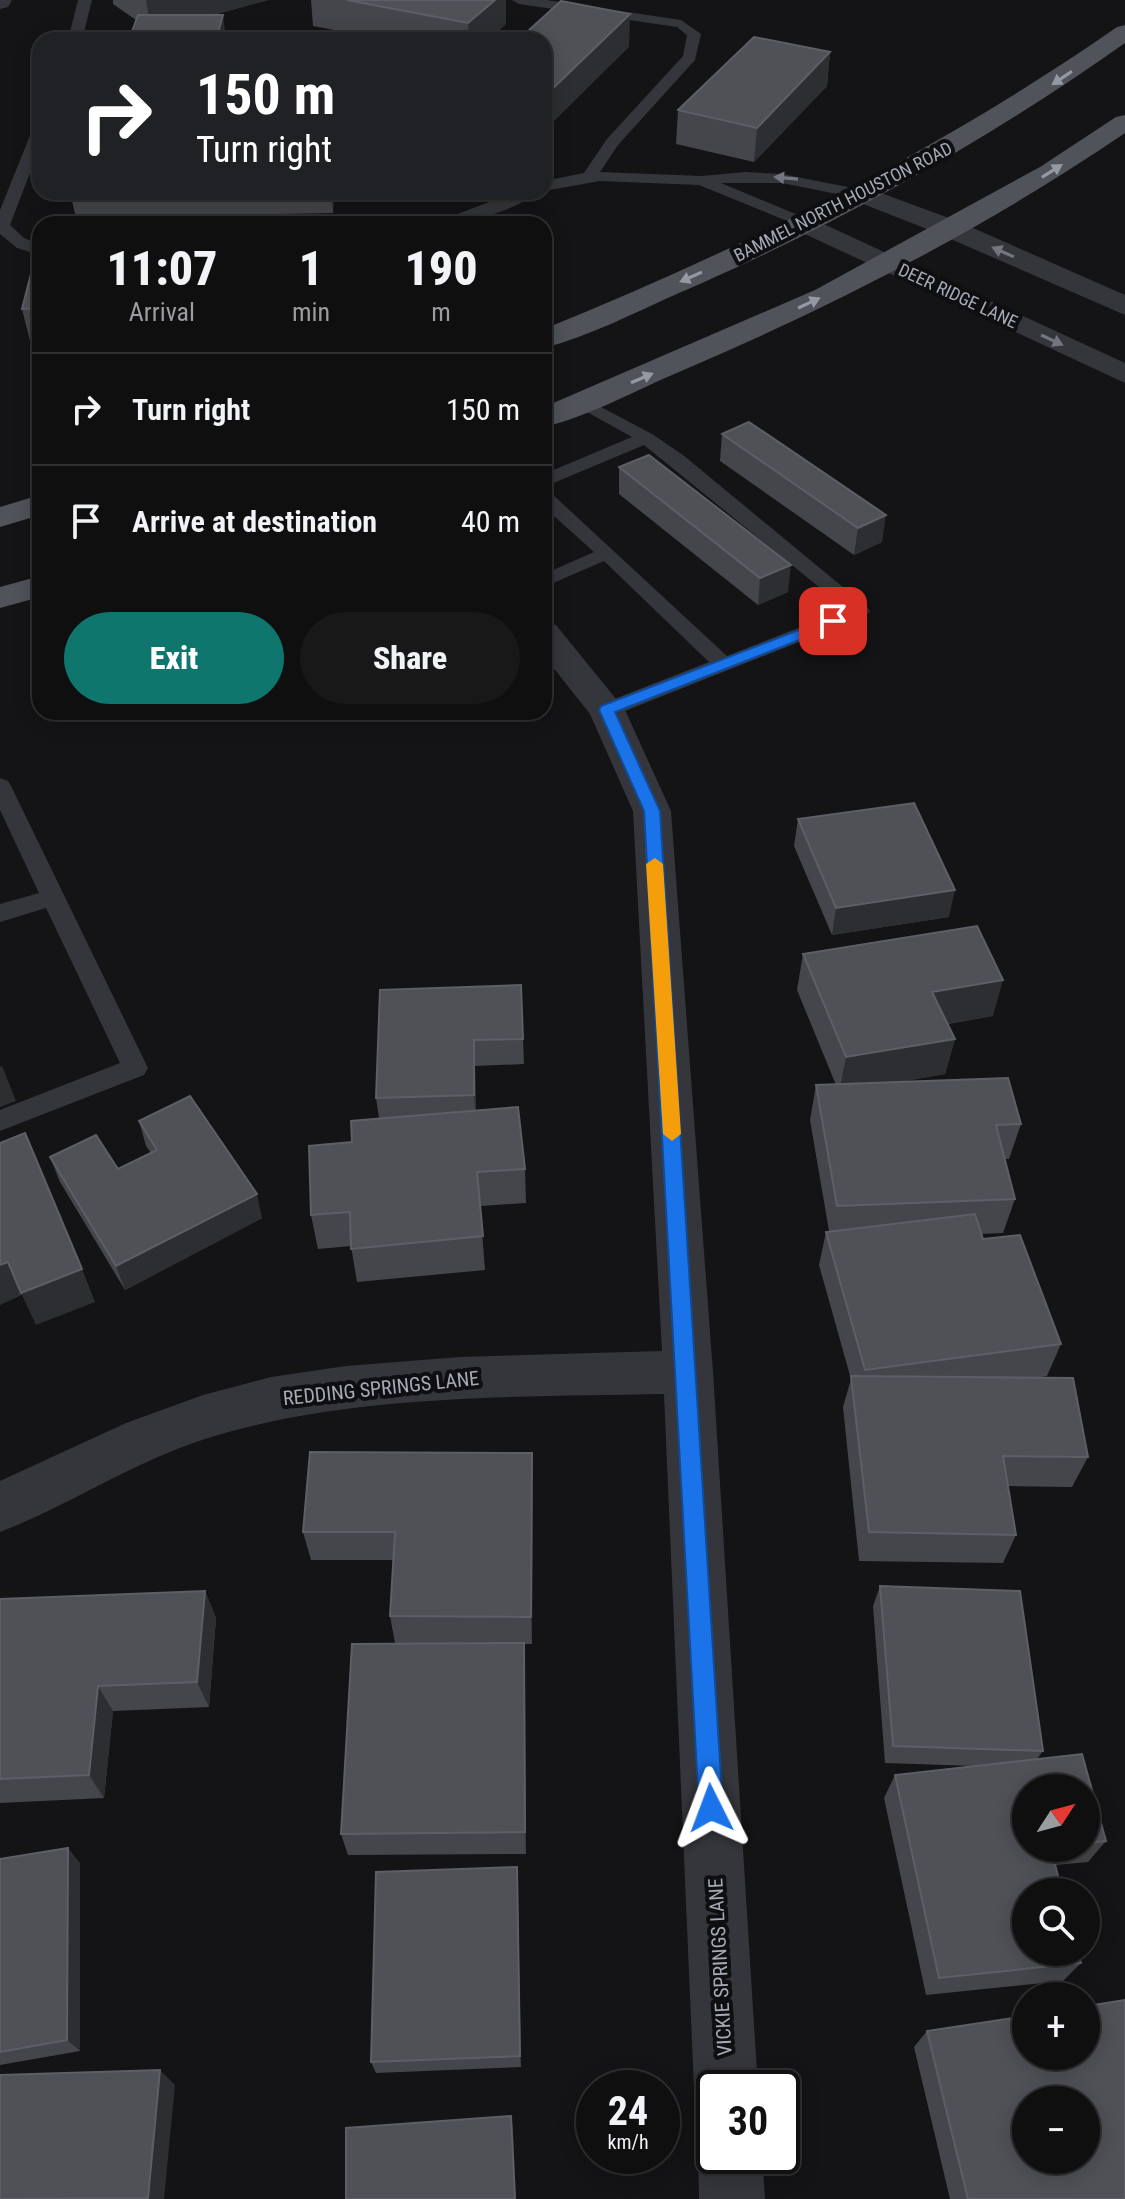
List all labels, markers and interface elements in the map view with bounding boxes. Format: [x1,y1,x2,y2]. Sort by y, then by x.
text: 150 m [196,62,335,128]
icon: right [64,64,168,168]
one-way arrow [1051,70,1072,85]
text: Turn right [196,129,332,171]
street label: BAMMEL NORTH HOUSTON ROAD [730,137,955,266]
one-way arrow [1041,164,1063,178]
one-way arrow [773,171,798,184]
text: 11:07 [106,240,218,297]
text: 1 [299,240,323,297]
text: 190 [404,240,478,297]
one-way arrow [991,245,1014,258]
street label: DEER RIDGE LANE [895,259,1021,332]
one-way arrow [679,271,703,284]
one-way arrow [797,296,821,310]
text: Arrival [129,297,195,327]
text: min [292,297,330,327]
text: m [431,297,451,327]
one-way arrow [1040,333,1064,347]
one-way arrow [630,372,654,385]
icon: right [64,387,108,431]
text: Turn right [132,392,250,427]
text: 150 m [446,392,520,427]
icon: arrive [64,499,108,543]
text: Arrive at destination [132,504,377,539]
text: 40 m [461,504,520,539]
pin [799,587,867,655]
icon: arrive [811,599,855,643]
button: Exit [64,612,284,704]
button: Share [300,612,520,704]
street label: REDDING SPRINGS LANE [282,1366,480,1410]
position arrow [669,1766,753,1850]
north arrow [1012,1774,1100,1862]
map controls [1012,1774,1100,2174]
street label: VICKIE SPRINGS LANE [703,1878,737,2056]
button: search [1012,1878,1100,1966]
button: + [1012,1982,1100,2070]
speed limit sign: 30 [696,2070,800,2174]
button: − [1012,2086,1100,2174]
text: 24 [608,2088,648,2135]
text: km/h [607,2130,649,2154]

